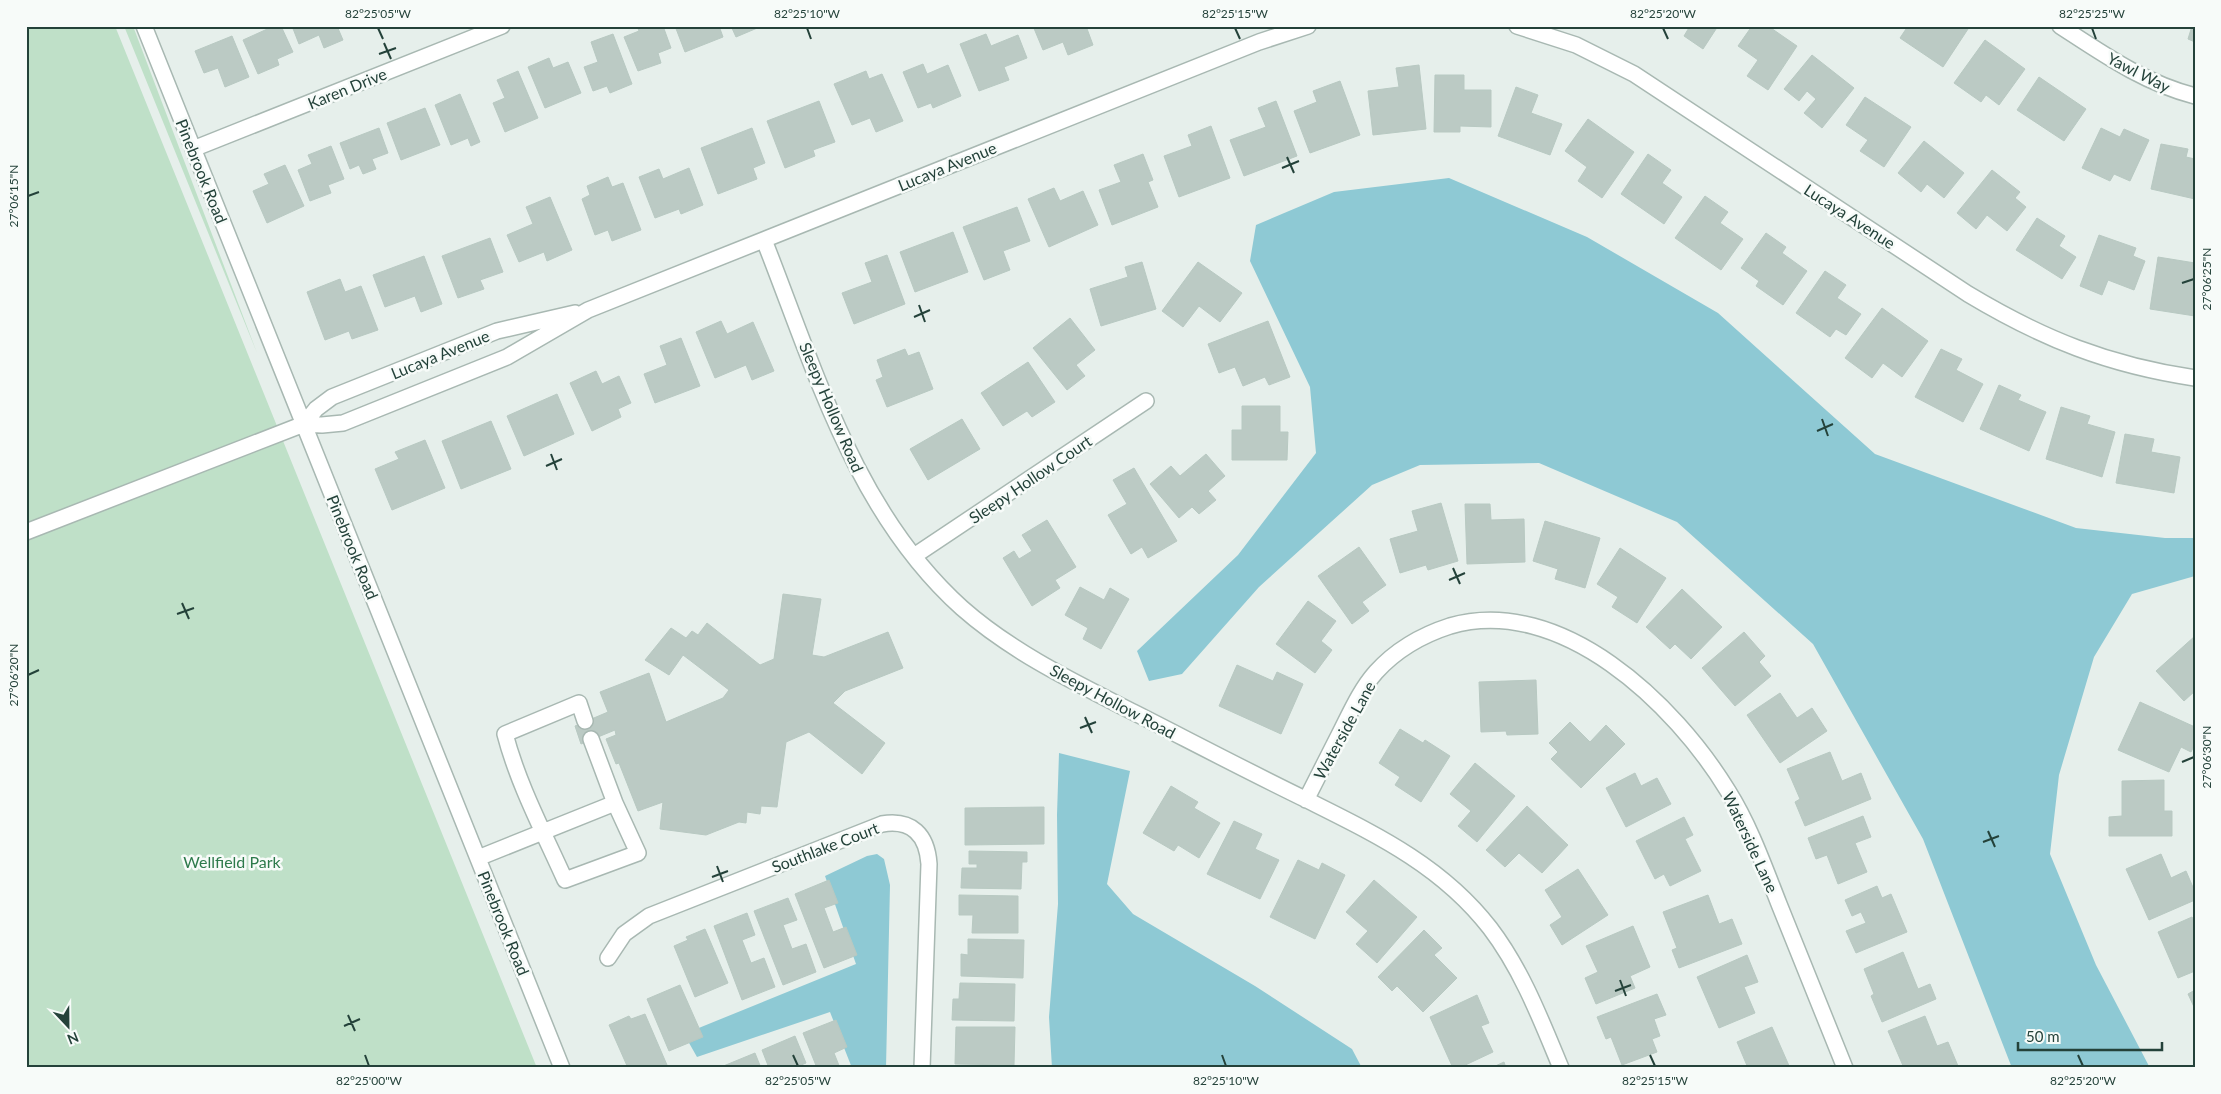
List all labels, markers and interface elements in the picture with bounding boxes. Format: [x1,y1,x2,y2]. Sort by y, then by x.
text: 82°25'05"W [345,6,412,21]
text: 82°25'10"W [774,6,841,21]
text: 82°25'15"W [1202,6,1269,21]
text: 82°25'20"W [1630,6,1697,21]
text: 82°25'25"W [2059,6,2126,21]
street label: Yawl Way [2104,48,2174,96]
street label: Karen Drive [305,64,389,112]
street label: Pinebrook Road [172,116,232,226]
street label: Lucaya Avenue [895,138,999,194]
text: 27°06'15"N [6,165,21,227]
street label: Lucaya Avenue [1801,180,1899,252]
text: 27°06'25"N [2199,248,2214,310]
street label: Lucaya Avenue [388,326,492,382]
street label: Sleepy Hollow Road [796,339,868,475]
street label: Sleepy Hollow Court [965,431,1095,527]
street label: Pinebrook Road [323,492,383,602]
text: 27°06'20"N [6,644,21,706]
street label: Sleepy Hollow Road [1047,660,1179,742]
street label: Waterside Lane [1309,678,1379,782]
text: 27°06'30"N [2199,726,2214,788]
street label: Waterside Lane [1719,788,1783,896]
street label: Southlake Court [769,818,882,876]
park label: Wellfield Park [183,852,282,871]
street label: Pinebrook Road [474,868,534,978]
north arrow [42,1002,92,1052]
scale bar [2018,1019,2162,1051]
text: 50 m [2026,1027,2060,1045]
text: N [65,1029,81,1048]
text: 82°25'00"W [336,1073,403,1088]
text: 82°25'05"W [765,1073,832,1088]
text: 82°25'10"W [1193,1073,1260,1088]
text: 82°25'15"W [1622,1073,1689,1088]
text: 82°25'20"W [2050,1073,2117,1088]

